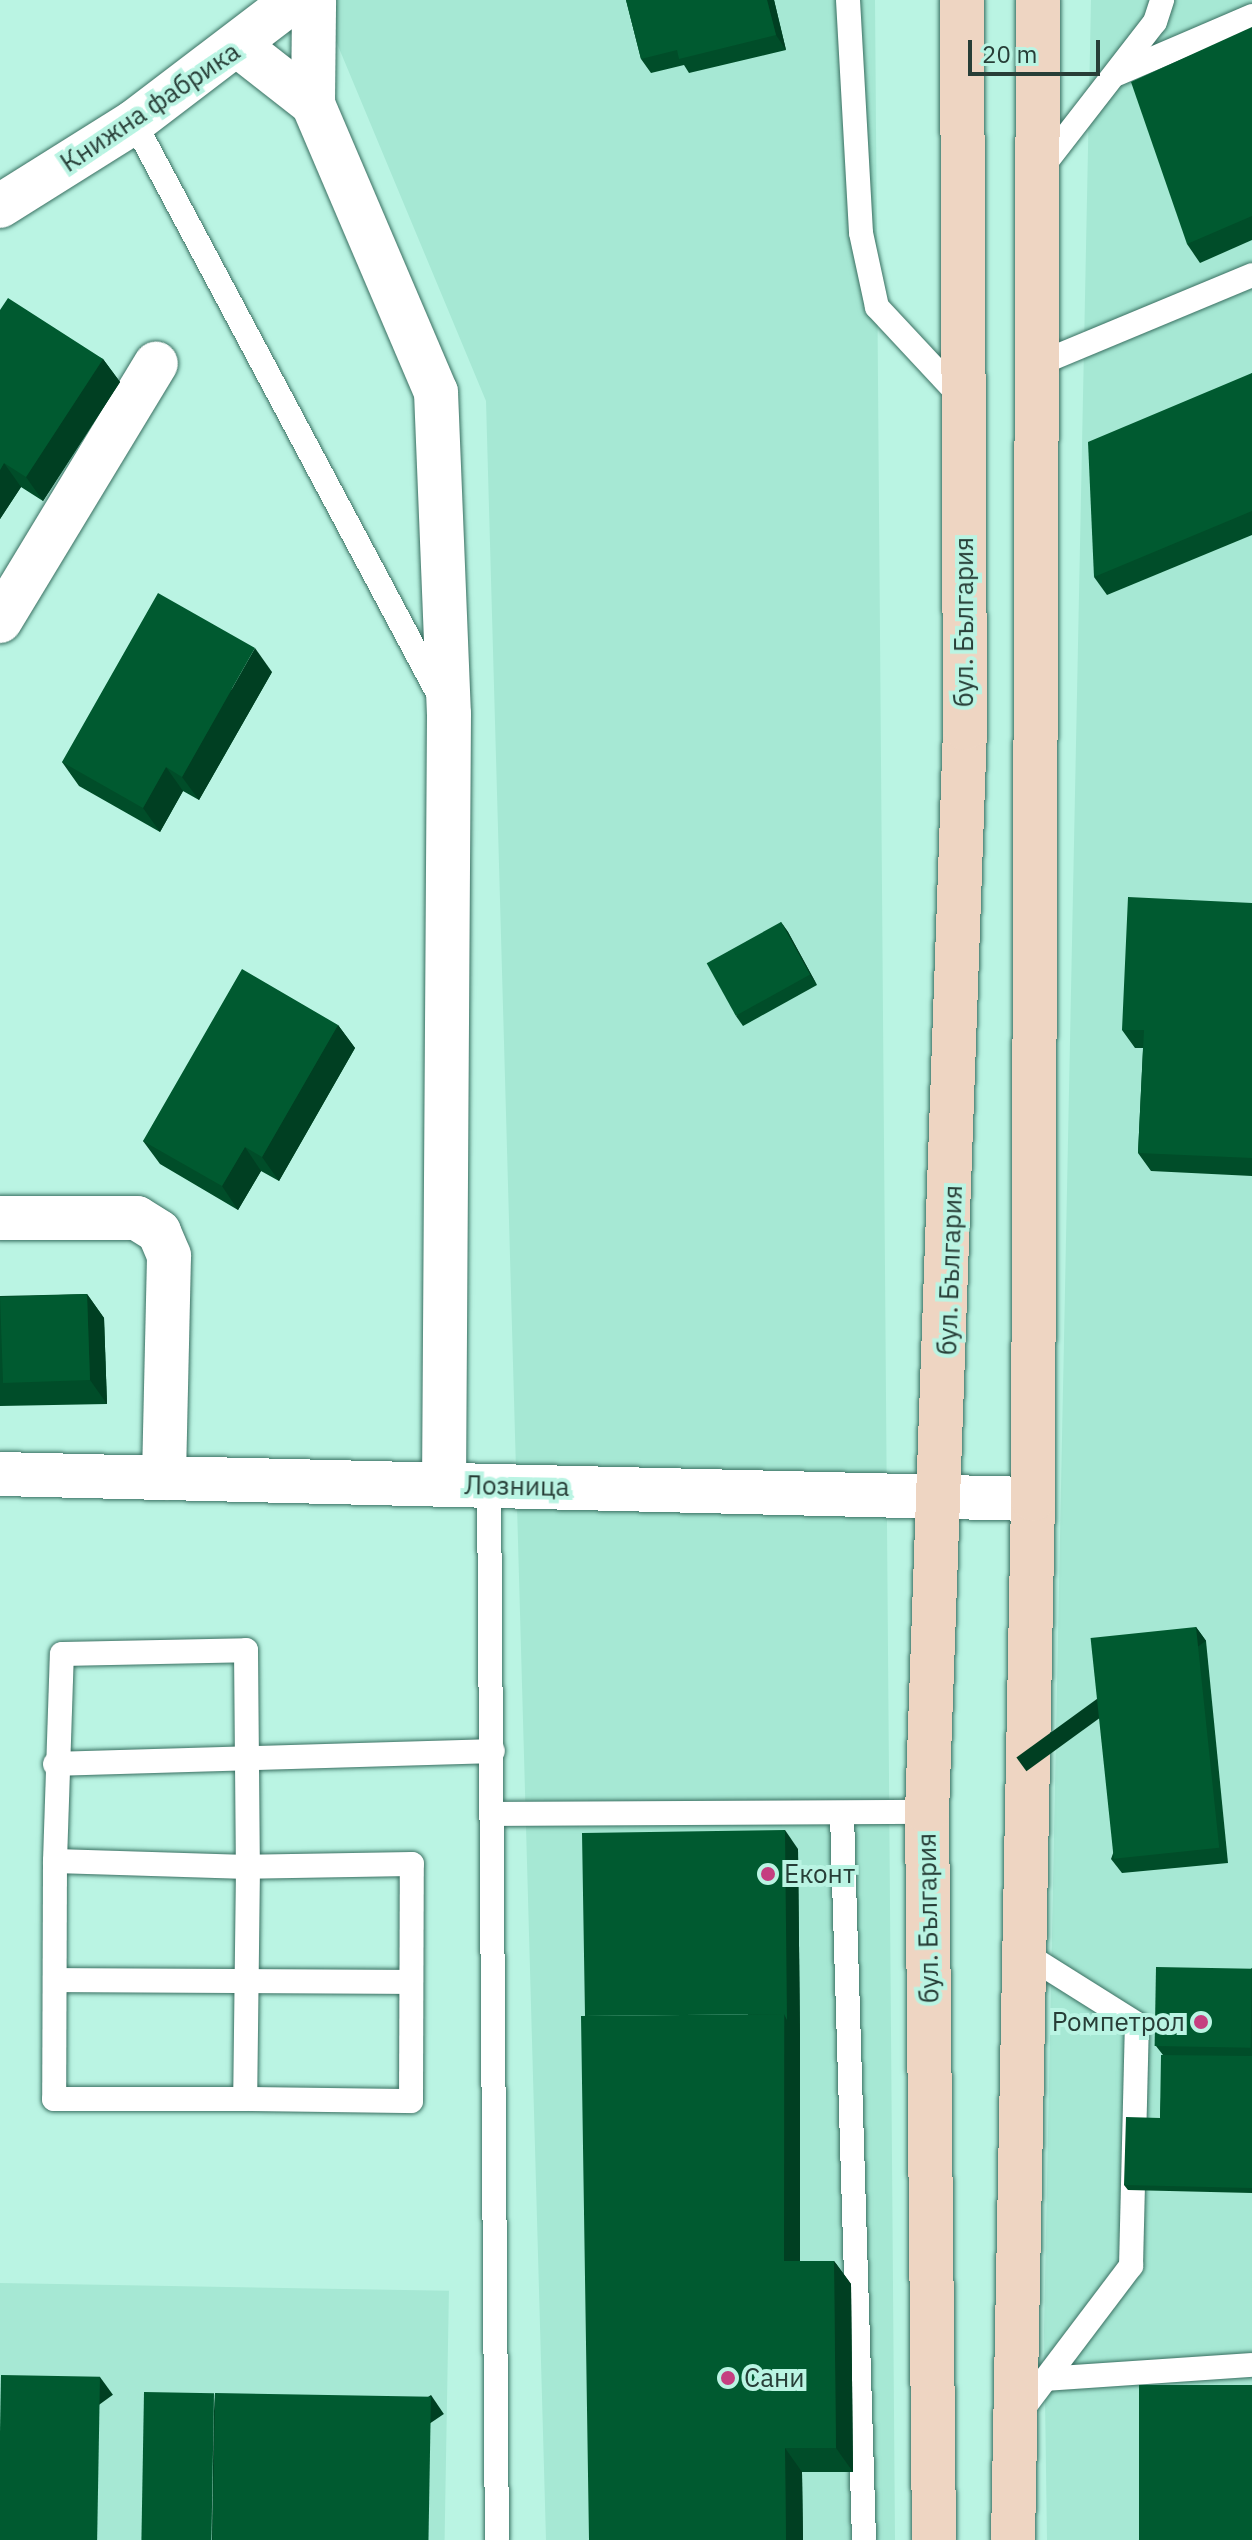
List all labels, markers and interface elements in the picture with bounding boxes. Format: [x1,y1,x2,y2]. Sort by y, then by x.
scale bar [972,24,1104,74]
street label: Книжна фабрика [55,36,245,178]
text: 20 m [982,38,1037,70]
street label: бул. България [948,537,980,707]
street label: бул. България [931,1184,969,1356]
street label: Лозница [464,1469,570,1503]
street label: бул. България [911,1833,945,2003]
place label: Еконт [784,1858,855,1890]
marker: Еконт [759,1865,777,1883]
place label: Ромпетрол [1052,2006,1185,2038]
marker: Ромпетрол [1192,2013,1210,2031]
place label: Сани [744,2362,805,2394]
marker: Сани [719,2369,737,2387]

